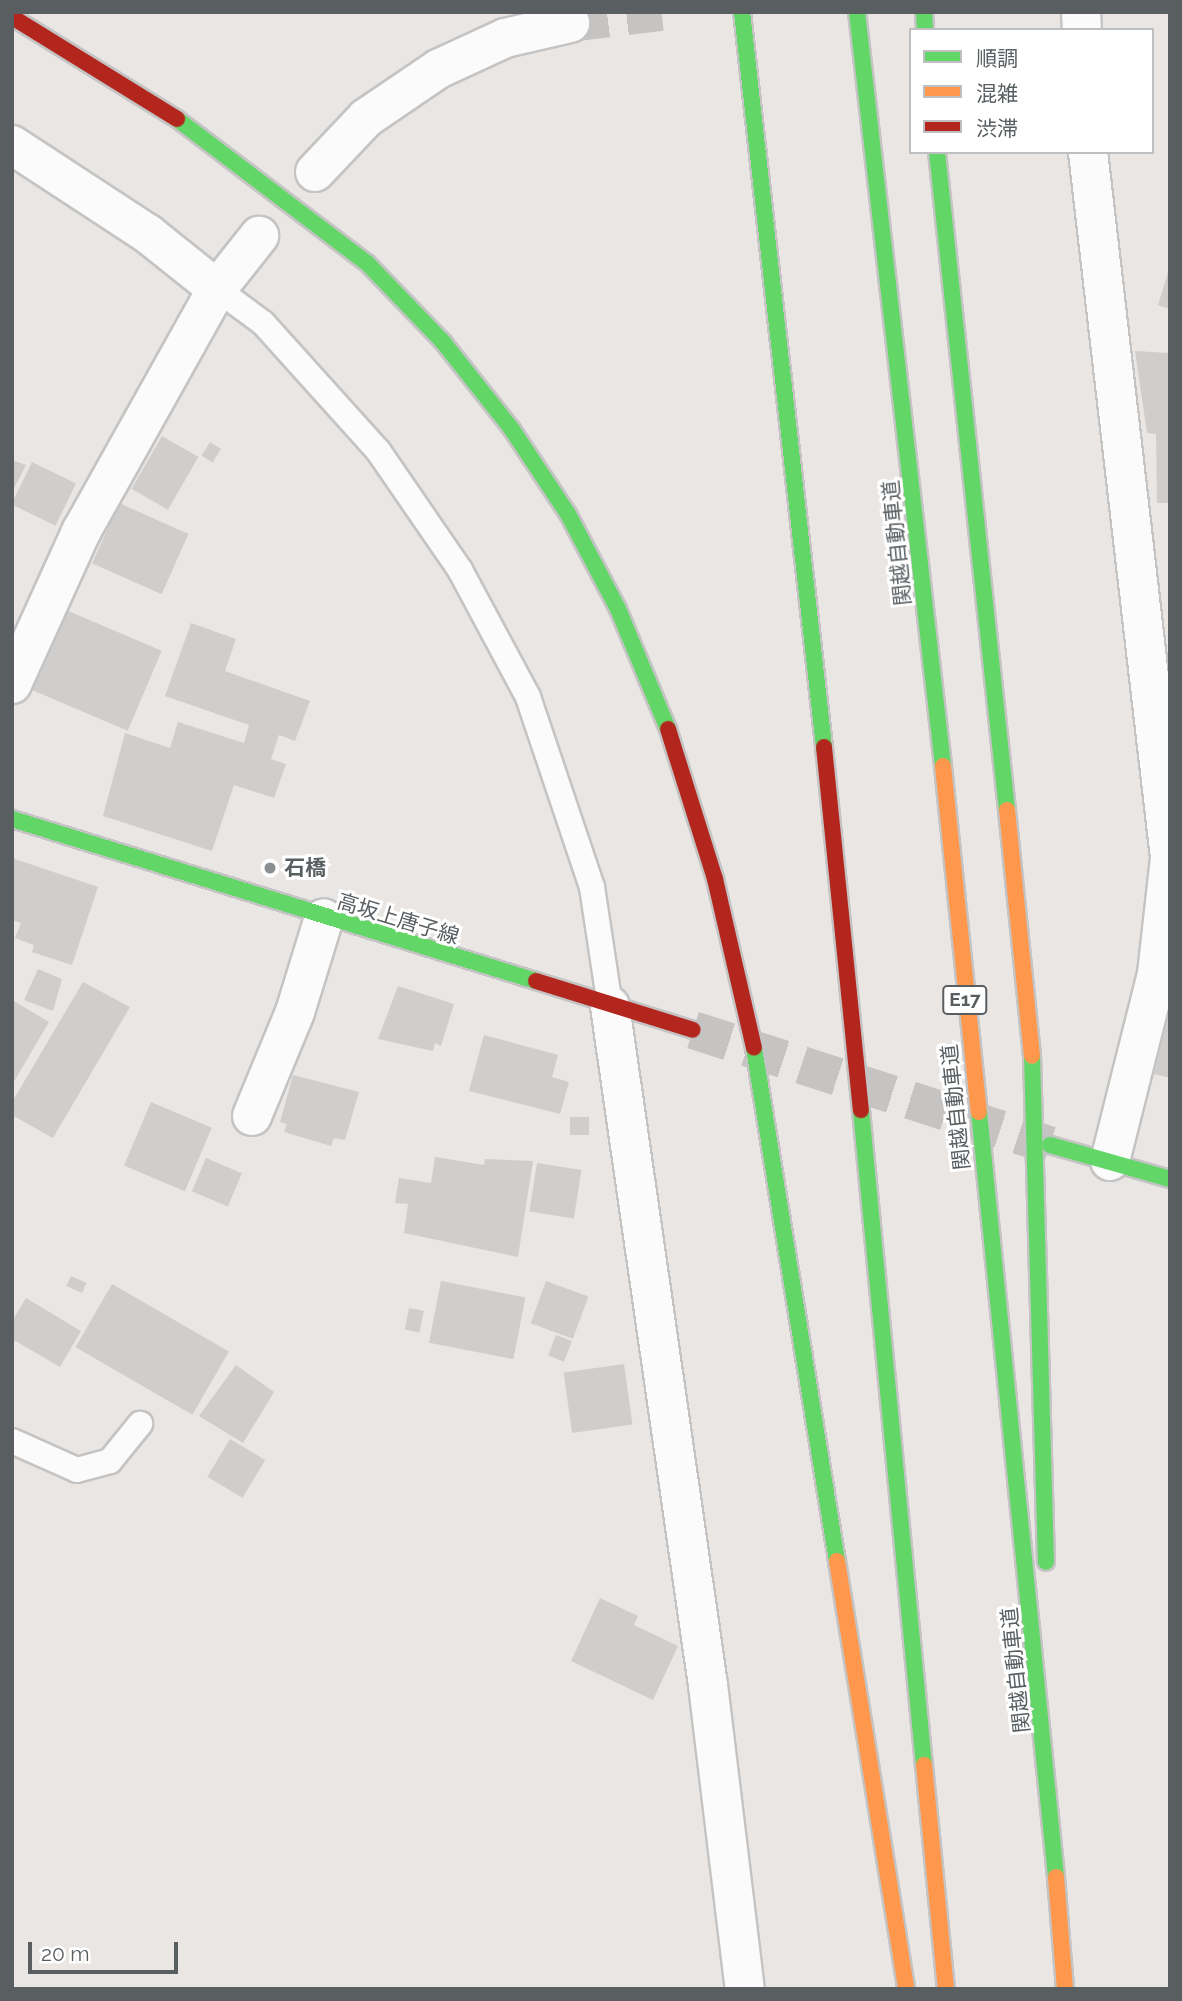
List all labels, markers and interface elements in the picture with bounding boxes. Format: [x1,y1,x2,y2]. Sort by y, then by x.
legend [909,28,1154,154]
text: 順調 [976,46,1018,71]
text: 混雑 [976,81,1018,106]
text: 渋滞 [976,116,1018,141]
street label: 関越自動車道 [878,479,916,607]
place label: 石橋 [284,855,326,881]
marker: 石橋 [262,860,278,876]
street label: 高坂上唐子線 [334,889,462,949]
road number: E17 [942,984,988,1016]
street label: 関越自動車道 [937,1043,975,1171]
street label: 関越自動車道 [997,1606,1035,1734]
scale bar [32,1927,182,1971]
text: 20 m [41,1941,89,1966]

